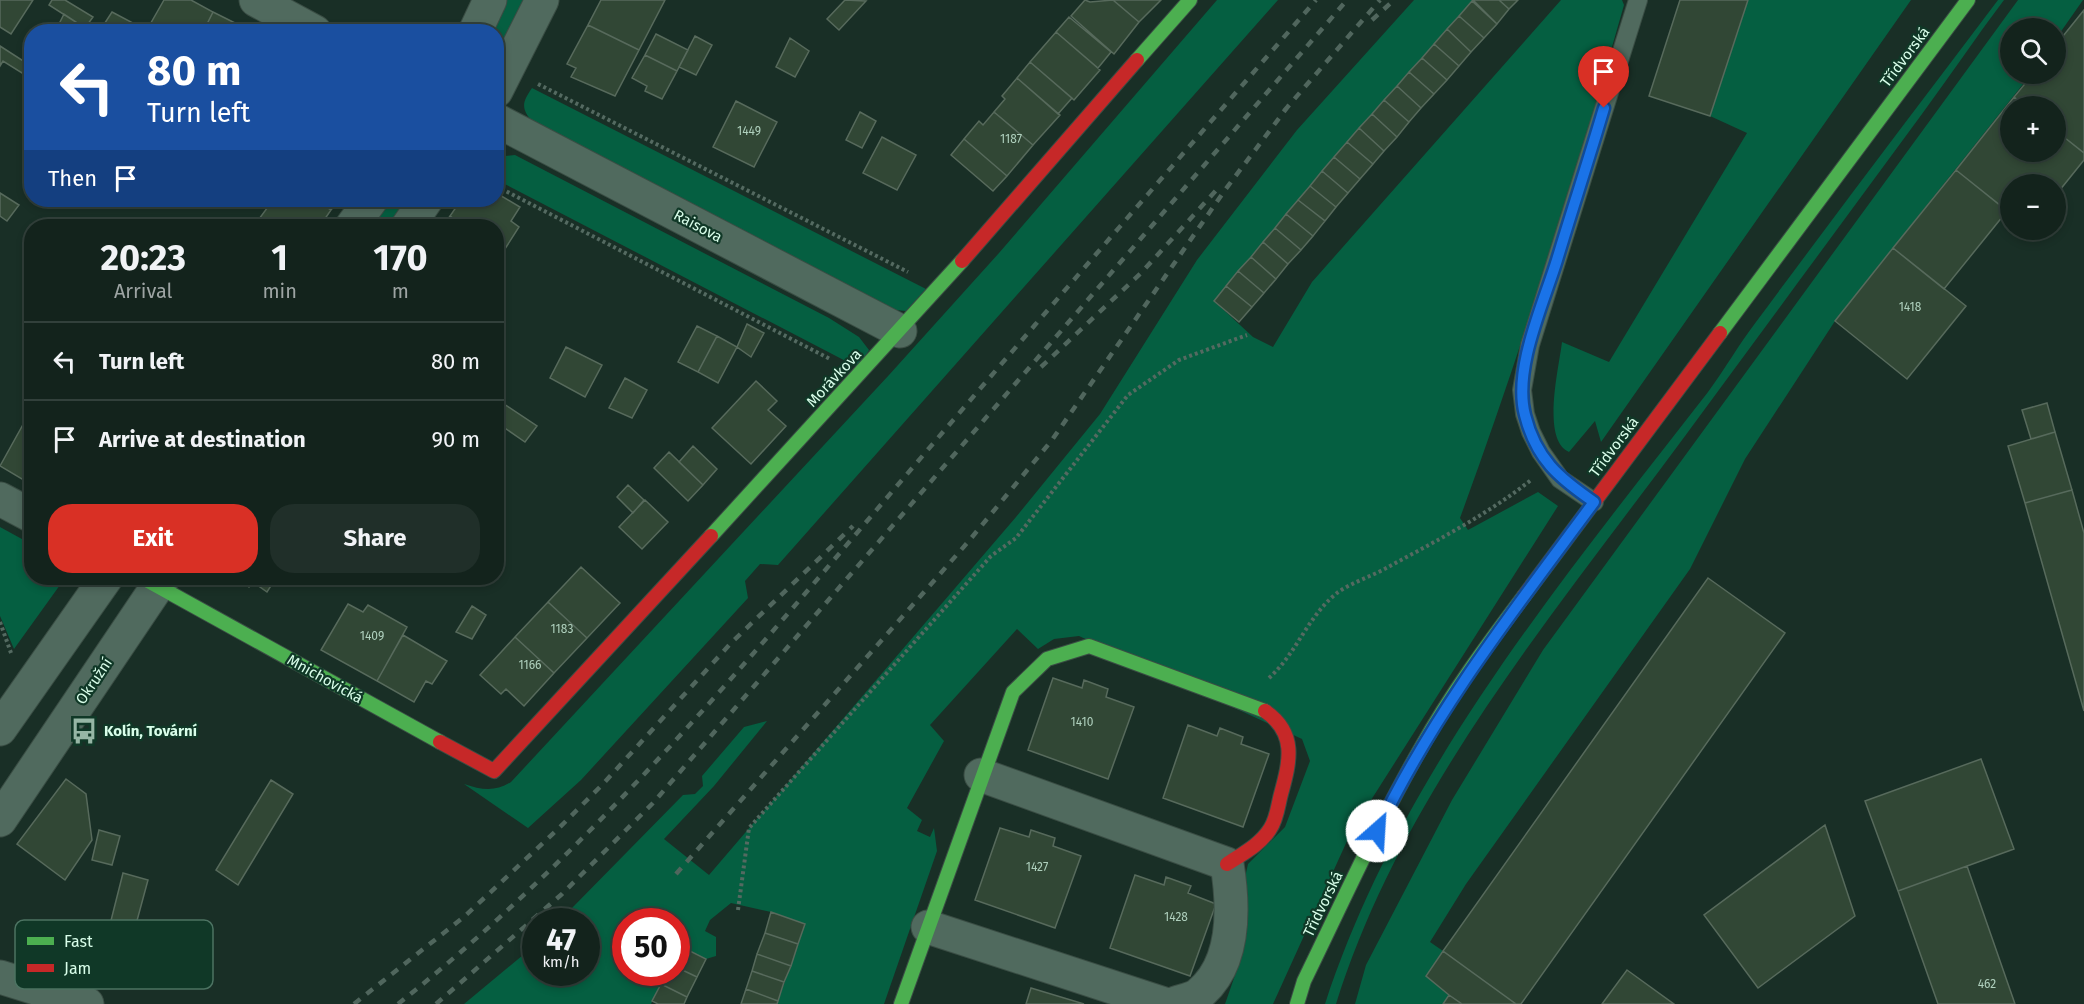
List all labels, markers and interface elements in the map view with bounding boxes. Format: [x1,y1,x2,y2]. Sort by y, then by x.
map controls [2000,18,2066,240]
button: search [2000,18,2066,84]
street label: Třídvorská [1877,23,1933,91]
text: 80 m [147,46,241,96]
pin [1578,46,1629,108]
icon: left [48,48,126,126]
icon: arrive [1587,55,1620,88]
button: + [2000,96,2066,162]
text: Turn left [147,97,250,129]
house number: 1449 [737,124,761,138]
house number: 1187 [1000,132,1022,146]
icon: arrive [109,162,142,195]
text: Then [48,165,97,192]
button: − [2000,174,2066,240]
street label: Raisova [671,206,725,246]
text: 20:23 [100,236,186,280]
text: 1 [271,236,288,280]
text: 170 [373,236,428,280]
text: Arrival [114,279,172,303]
text: min [262,279,297,303]
text: m [392,279,409,303]
house number: 1418 [1899,300,1922,314]
icon: left [48,345,81,378]
street label: Morávkova [803,345,865,411]
text: Turn left [99,348,184,375]
text: 80 m [431,348,480,375]
street label: Třídvorská [1586,413,1642,481]
icon: arrive [48,423,81,456]
text: Arrive at destination [99,426,306,453]
text: 90 m [431,426,480,453]
button: Exit [48,504,258,573]
button: Share [270,504,480,573]
house number: 1183 [551,622,573,636]
house number: 1409 [360,629,384,643]
street label: Mnichovická [284,651,366,707]
street label: Okružní [72,654,116,708]
house number: 1166 [518,658,542,672]
house number: 1410 [1071,715,1094,729]
bus stop icon: Kolín, Tovární [69,716,99,746]
place label: Kolín, Tovární [104,722,198,740]
position arrow [1345,799,1409,863]
house number: 1427 [1026,860,1048,874]
street label: Třídvorská [1299,868,1347,940]
speed limit sign: 50 [612,908,690,986]
house number: 1428 [1164,910,1188,924]
legend [15,920,213,989]
text: 47 [546,922,576,958]
text: Fast [64,932,93,951]
text: km/h [542,953,580,971]
text: Jam [64,959,91,978]
house number: 462 [1978,977,1996,991]

